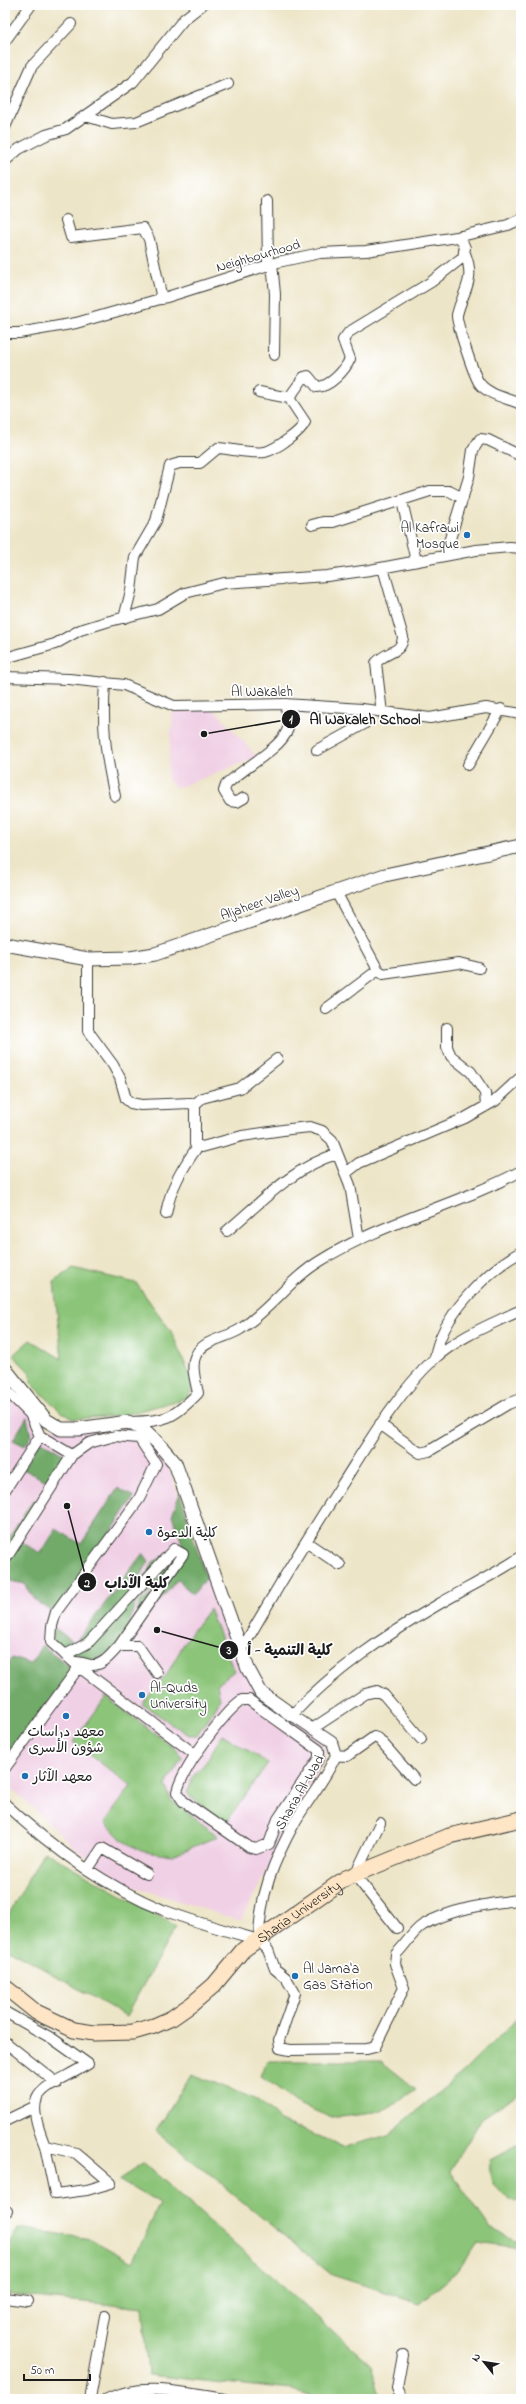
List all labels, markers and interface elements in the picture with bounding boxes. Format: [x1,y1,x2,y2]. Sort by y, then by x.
street label: Neighbourhood [214,234,303,279]
place label: Al Kafrawi Mosque [400,518,460,555]
marker: Al Kafrawi Mosque [462,530,472,540]
street label: Al Wakaleh [231,682,293,703]
callout: Al Wakaleh School [281,705,428,732]
text: Al Wakaleh School [309,709,421,731]
text: 1 [289,711,293,729]
street label: Aljaheer Valley [218,880,302,928]
place label: كلية الدعوة [157,1523,218,1544]
marker: كلية الدعوة [144,1527,154,1537]
callout: كلية الآداب [77,1569,178,1596]
text: كلية الآداب [105,1573,170,1595]
text: 2 [83,1575,90,1593]
callout: كلية التنمية - أ [219,1637,340,1664]
text: كلية التنمية - أ [247,1640,333,1662]
text: 3 [226,1642,232,1660]
place label: Al-Quds University [150,1678,207,1716]
marker: Al-Quds University [137,1690,147,1700]
marker: معهد دراسات شؤون الأسرى [61,1711,71,1721]
place label: معهد دراسات شؤون الأسرى [27,1722,105,1759]
street label: Sharia Al-Wad [270,1751,330,1834]
place label: معهد الآثار [32,1767,92,1788]
marker: معهد الآثار [20,1771,30,1781]
street label: Sharia University [253,1876,346,1949]
place label: Al Jama'a Gas Station [303,1959,373,1996]
marker: Al Jama'a Gas Station [290,1971,300,1981]
north arrow [464,2342,504,2382]
text: N [467,2350,485,2365]
scale bar [24,2356,90,2382]
text: 50 m [30,2362,54,2380]

